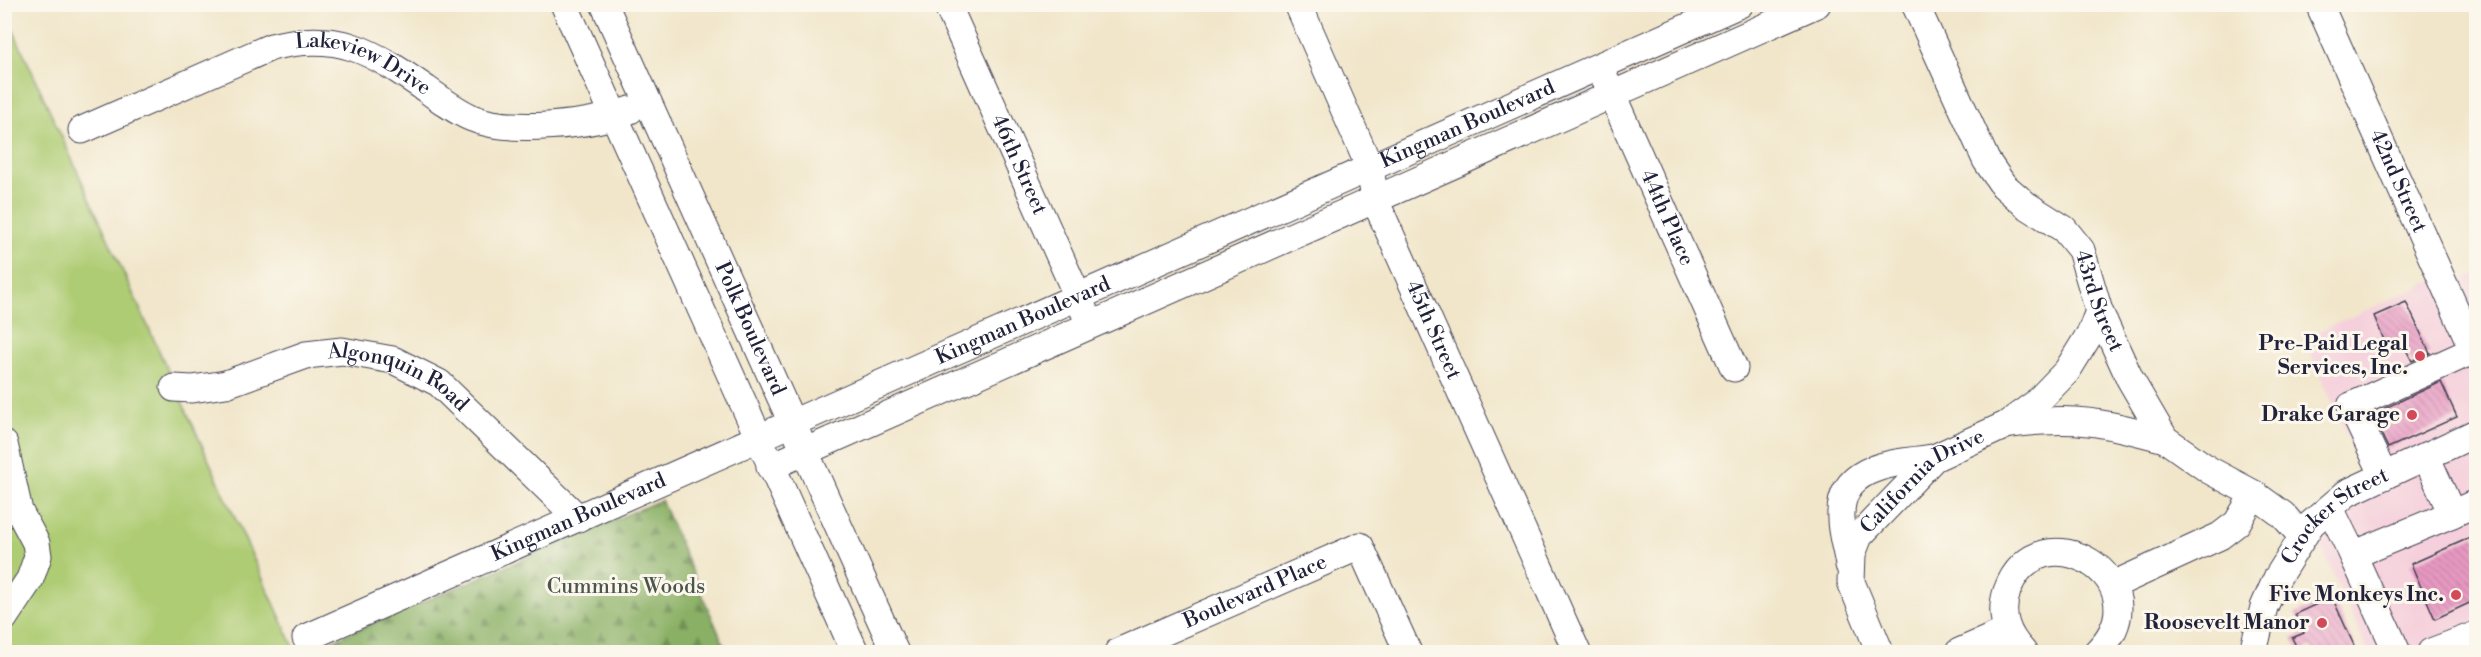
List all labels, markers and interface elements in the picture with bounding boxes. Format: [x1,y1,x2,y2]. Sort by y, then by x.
street label: Lakeview Drive [294,28,436,101]
street label: Kingman Boulevard [1376,74,1559,175]
street label: 46th Street [985,111,1053,219]
street label: 42nd Street [2364,125,2433,237]
street label: 44th Place [1634,166,1700,270]
street label: 43rd Street [2069,247,2129,356]
street label: Polk Boulevard [709,258,791,400]
street label: Kingman Boulevard [931,271,1115,371]
street label: 45th Street [1400,277,1467,384]
place label: Pre-Paid Legal Services, Inc. [2259,331,2408,381]
street label: Algonquin Road [325,338,474,417]
marker: Pre-Paid Legal Services, Inc. [2413,349,2427,363]
place label: Drake Garage [2261,402,2400,428]
marker: Drake Garage [2405,408,2419,422]
street label: California Drive [1855,424,1988,540]
street label: Crocker Street [2276,462,2393,570]
street label: Kingman Boulevard [487,467,670,568]
street label: Boulevard Place [1179,549,1331,635]
park label: Cummins Woods [547,574,705,600]
place label: Five Monkeys Inc. [2269,582,2444,608]
marker: Five Monkeys Inc. [2449,588,2463,602]
place label: Roosevelt Manor [2144,610,2310,636]
marker: Roosevelt Manor [2315,616,2329,630]

